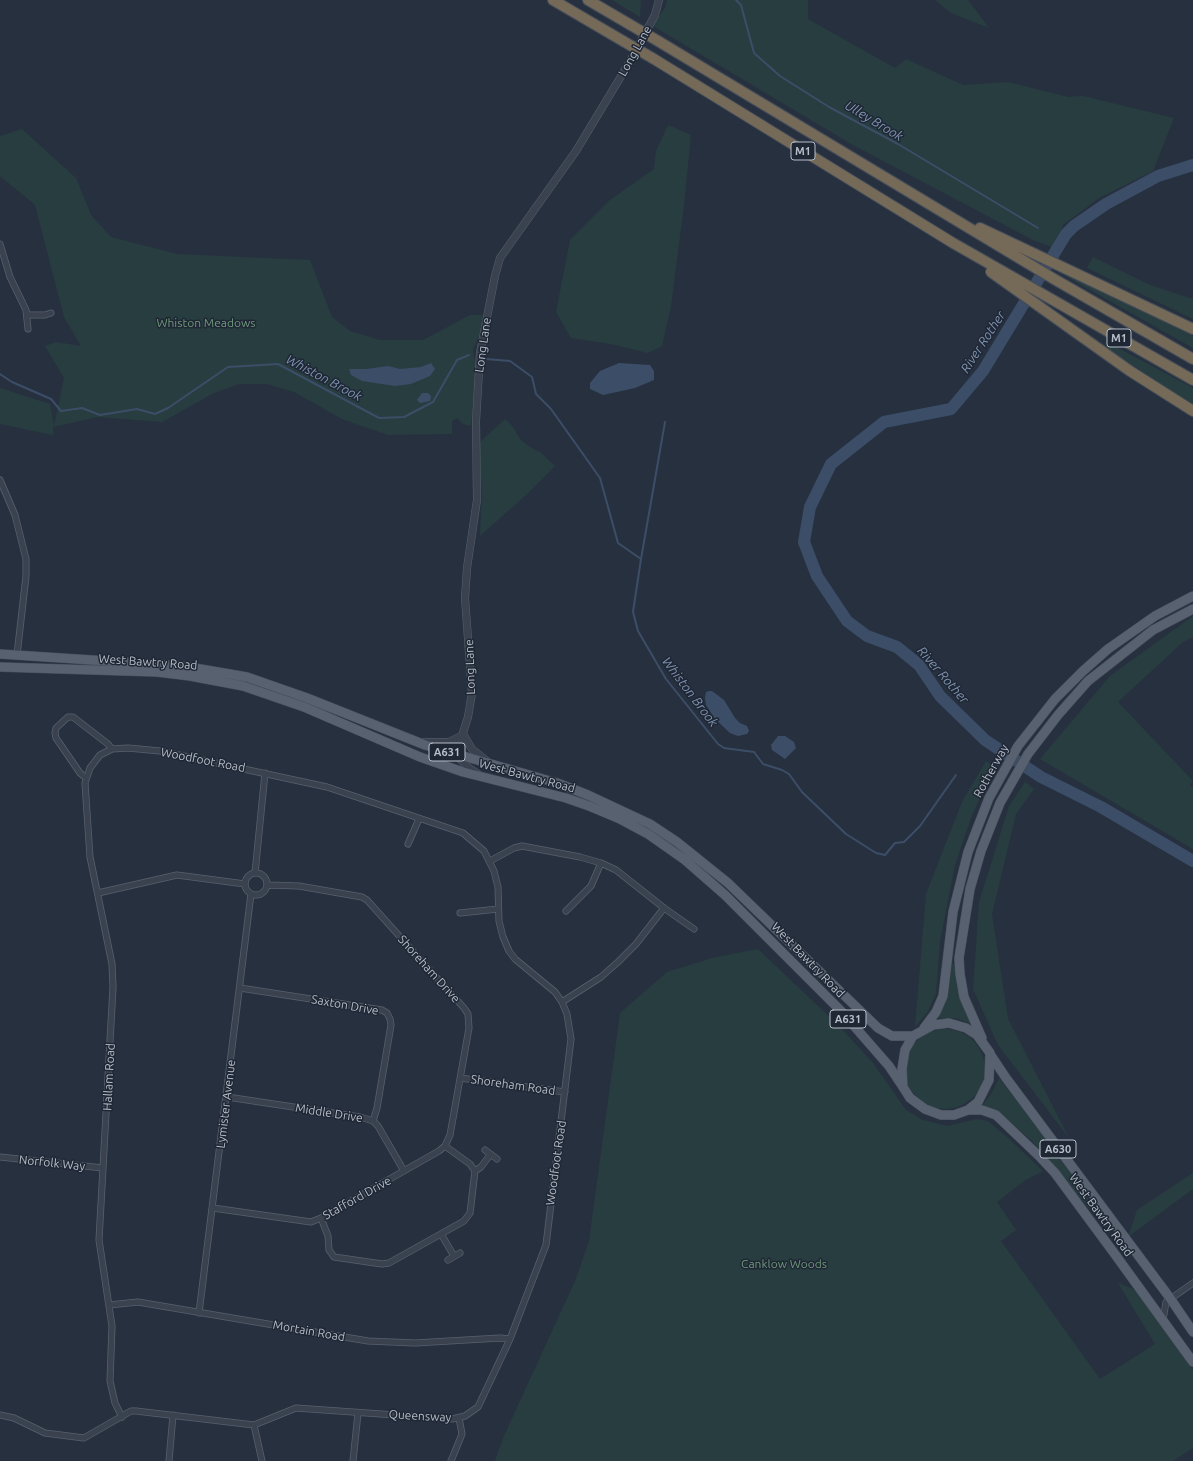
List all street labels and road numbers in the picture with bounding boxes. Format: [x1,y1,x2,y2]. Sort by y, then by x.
street label: Long Lane [615,23,655,79]
road number: M1 [791,142,815,160]
street label: Long Lane [472,317,494,373]
road number: M1 [1107,329,1131,347]
street label: Long Lane [462,639,478,695]
street label: West Bawtry Road [98,651,198,673]
street label: Rotherway [970,742,1012,800]
road number: A631 [429,743,465,761]
street label: Woodfoot Road [160,745,246,775]
street label: West Bawtry Road [477,756,577,796]
street label: West Bawtry Road [768,919,848,1001]
street label: Shoreham Drive [395,932,463,1006]
street label: Saxton Drive [310,992,380,1018]
road number: A631 [830,1010,866,1028]
street label: Hallam Road [100,1043,118,1111]
street label: Lymister Avenue [213,1059,239,1149]
street label: Shoreham Road [470,1072,556,1098]
street label: Middle Drive [294,1101,364,1125]
street label: Woodfoot Road [543,1120,569,1206]
road number: A630 [1040,1140,1076,1158]
street label: Norfolk Way [18,1152,86,1174]
street label: West Bawtry Road [1066,1171,1136,1259]
street label: Stafford Drive [320,1173,394,1223]
street label: Mortain Road [272,1318,346,1344]
street label: Queensway [388,1407,452,1425]

